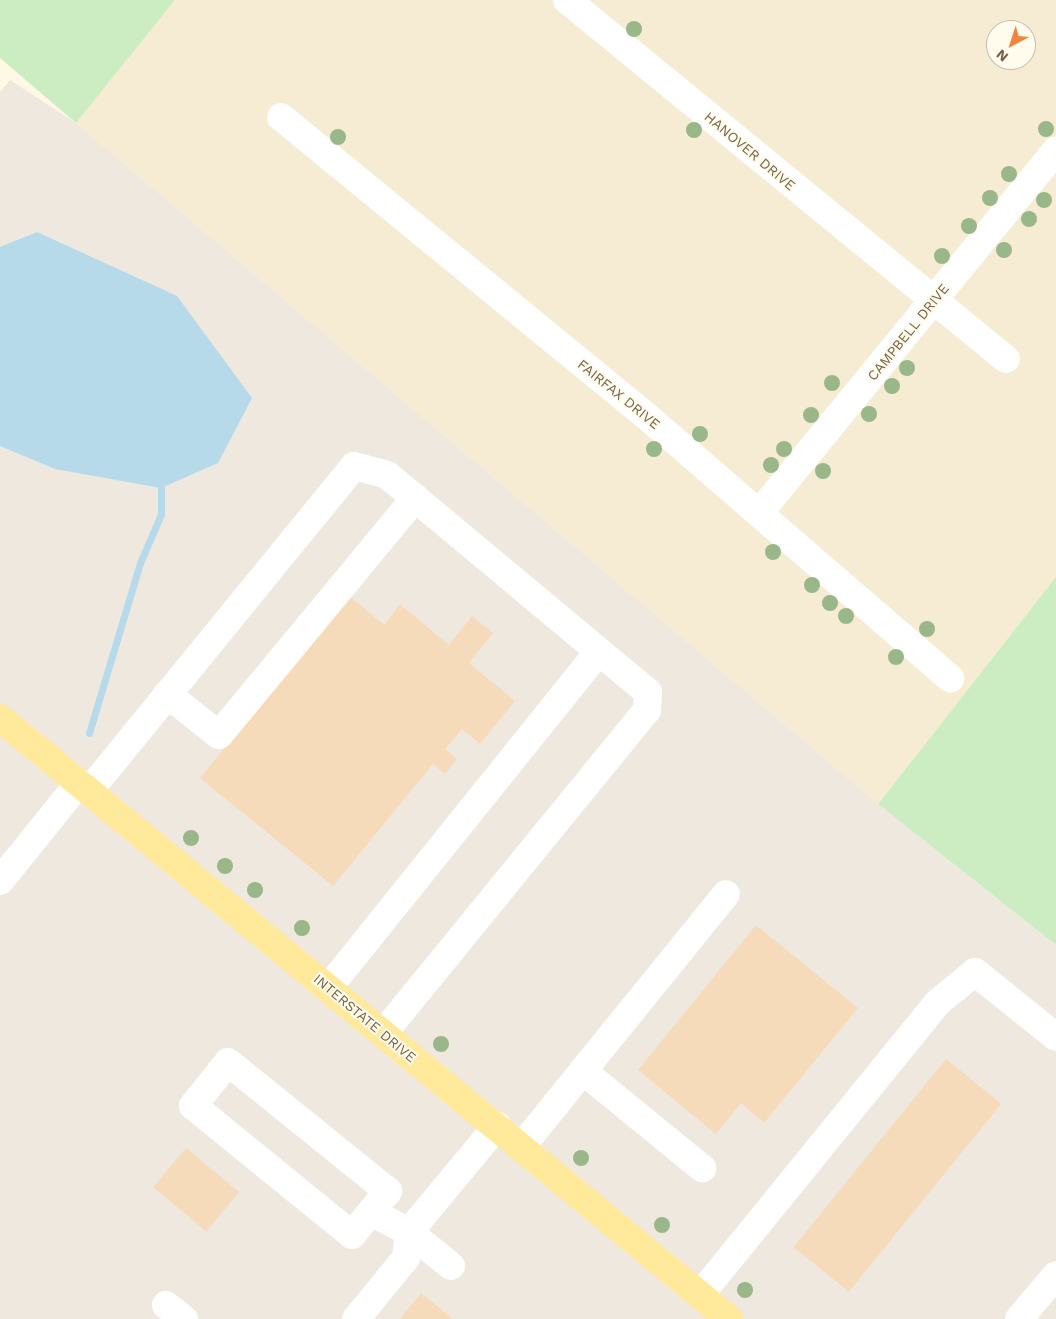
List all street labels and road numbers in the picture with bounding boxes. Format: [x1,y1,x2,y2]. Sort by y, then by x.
street label: HANOVER DRIVE [701,108,799,194]
street label: CAMPBELL DRIVE [864,280,952,384]
street label: FAIRFAX DRIVE [574,356,664,432]
street label: INTERSTATE DRIVE [310,970,420,1066]

